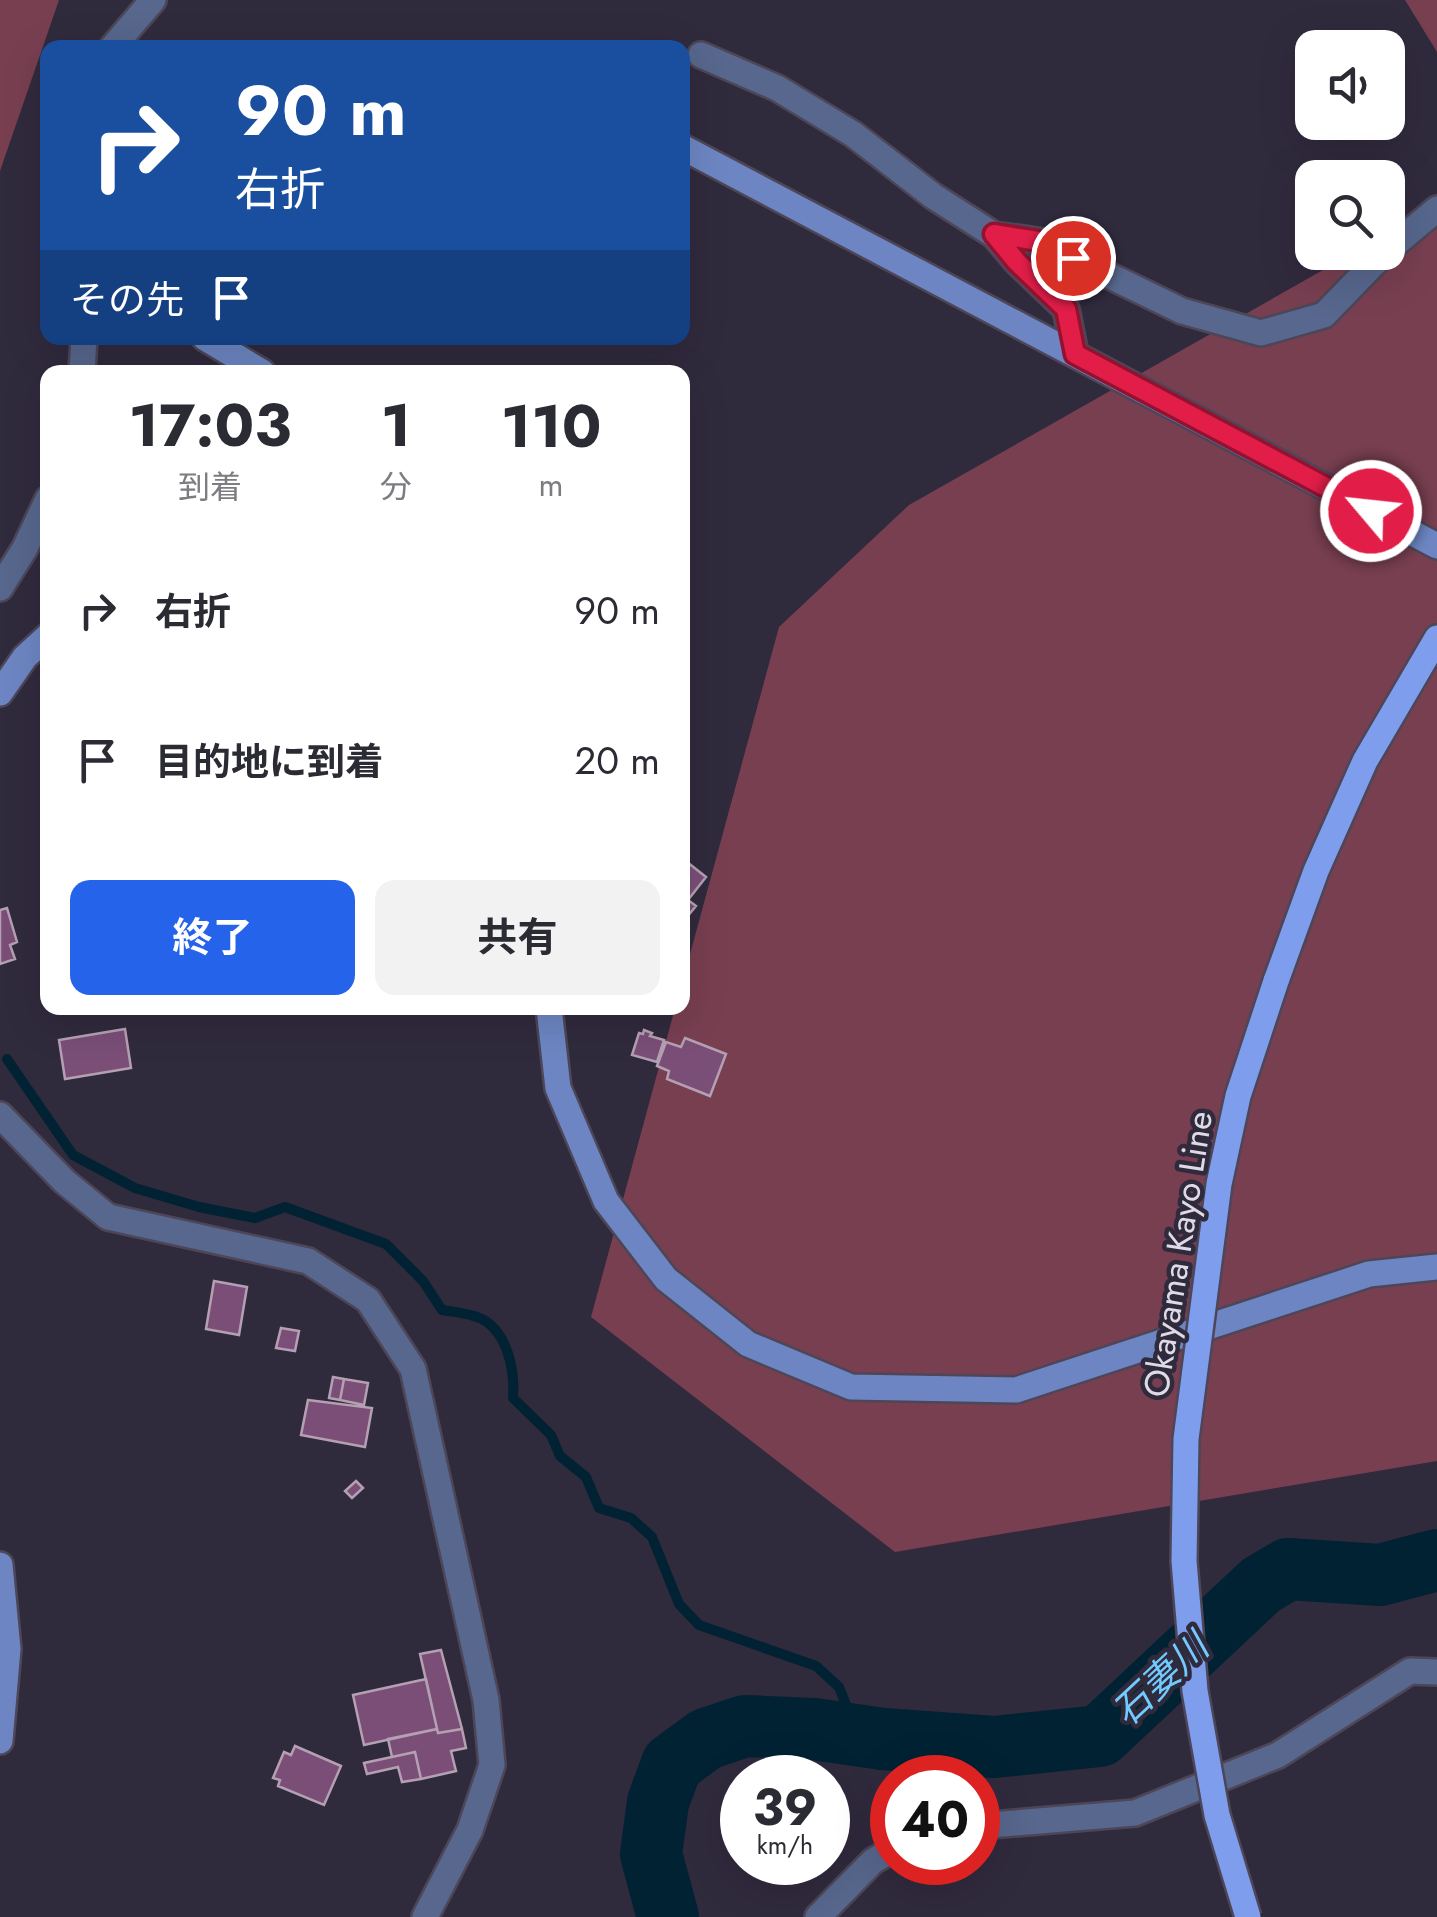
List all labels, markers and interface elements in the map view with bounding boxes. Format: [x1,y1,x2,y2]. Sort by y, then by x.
map controls [1295,30,1405,270]
button: sound [1295,30,1405,140]
text: 90 m [235,60,407,161]
icon: right [70,80,200,210]
text: 右折 [235,157,325,222]
button: search [1295,160,1405,270]
pin [1031,216,1116,301]
icon: arrive [1046,231,1101,286]
icon: arrive [204,270,259,325]
text: その先 [70,272,184,327]
text: 17:03 [129,382,292,469]
text: 1 [381,382,411,469]
text: 110 [501,383,601,470]
position arrow [1319,459,1423,563]
text: m [539,462,564,508]
text: 到着 [178,464,242,510]
text: 分 [380,464,412,510]
icon: right [70,583,125,638]
text: 90 m [574,583,660,638]
text: 右折 [155,584,231,639]
icon: arrive [70,733,125,788]
text: 20 m [575,733,660,788]
text: 目的地に到着 [155,734,383,789]
button: 終了 [70,880,355,995]
button: 共有 [375,880,660,995]
street label: Okayama Kayo Line [1131,1107,1225,1401]
water label: 石妻川 [1100,1617,1223,1738]
speed limit sign: 40 [870,1755,1000,1885]
text: 39 [753,1771,817,1844]
text: km/h [757,1827,813,1863]

